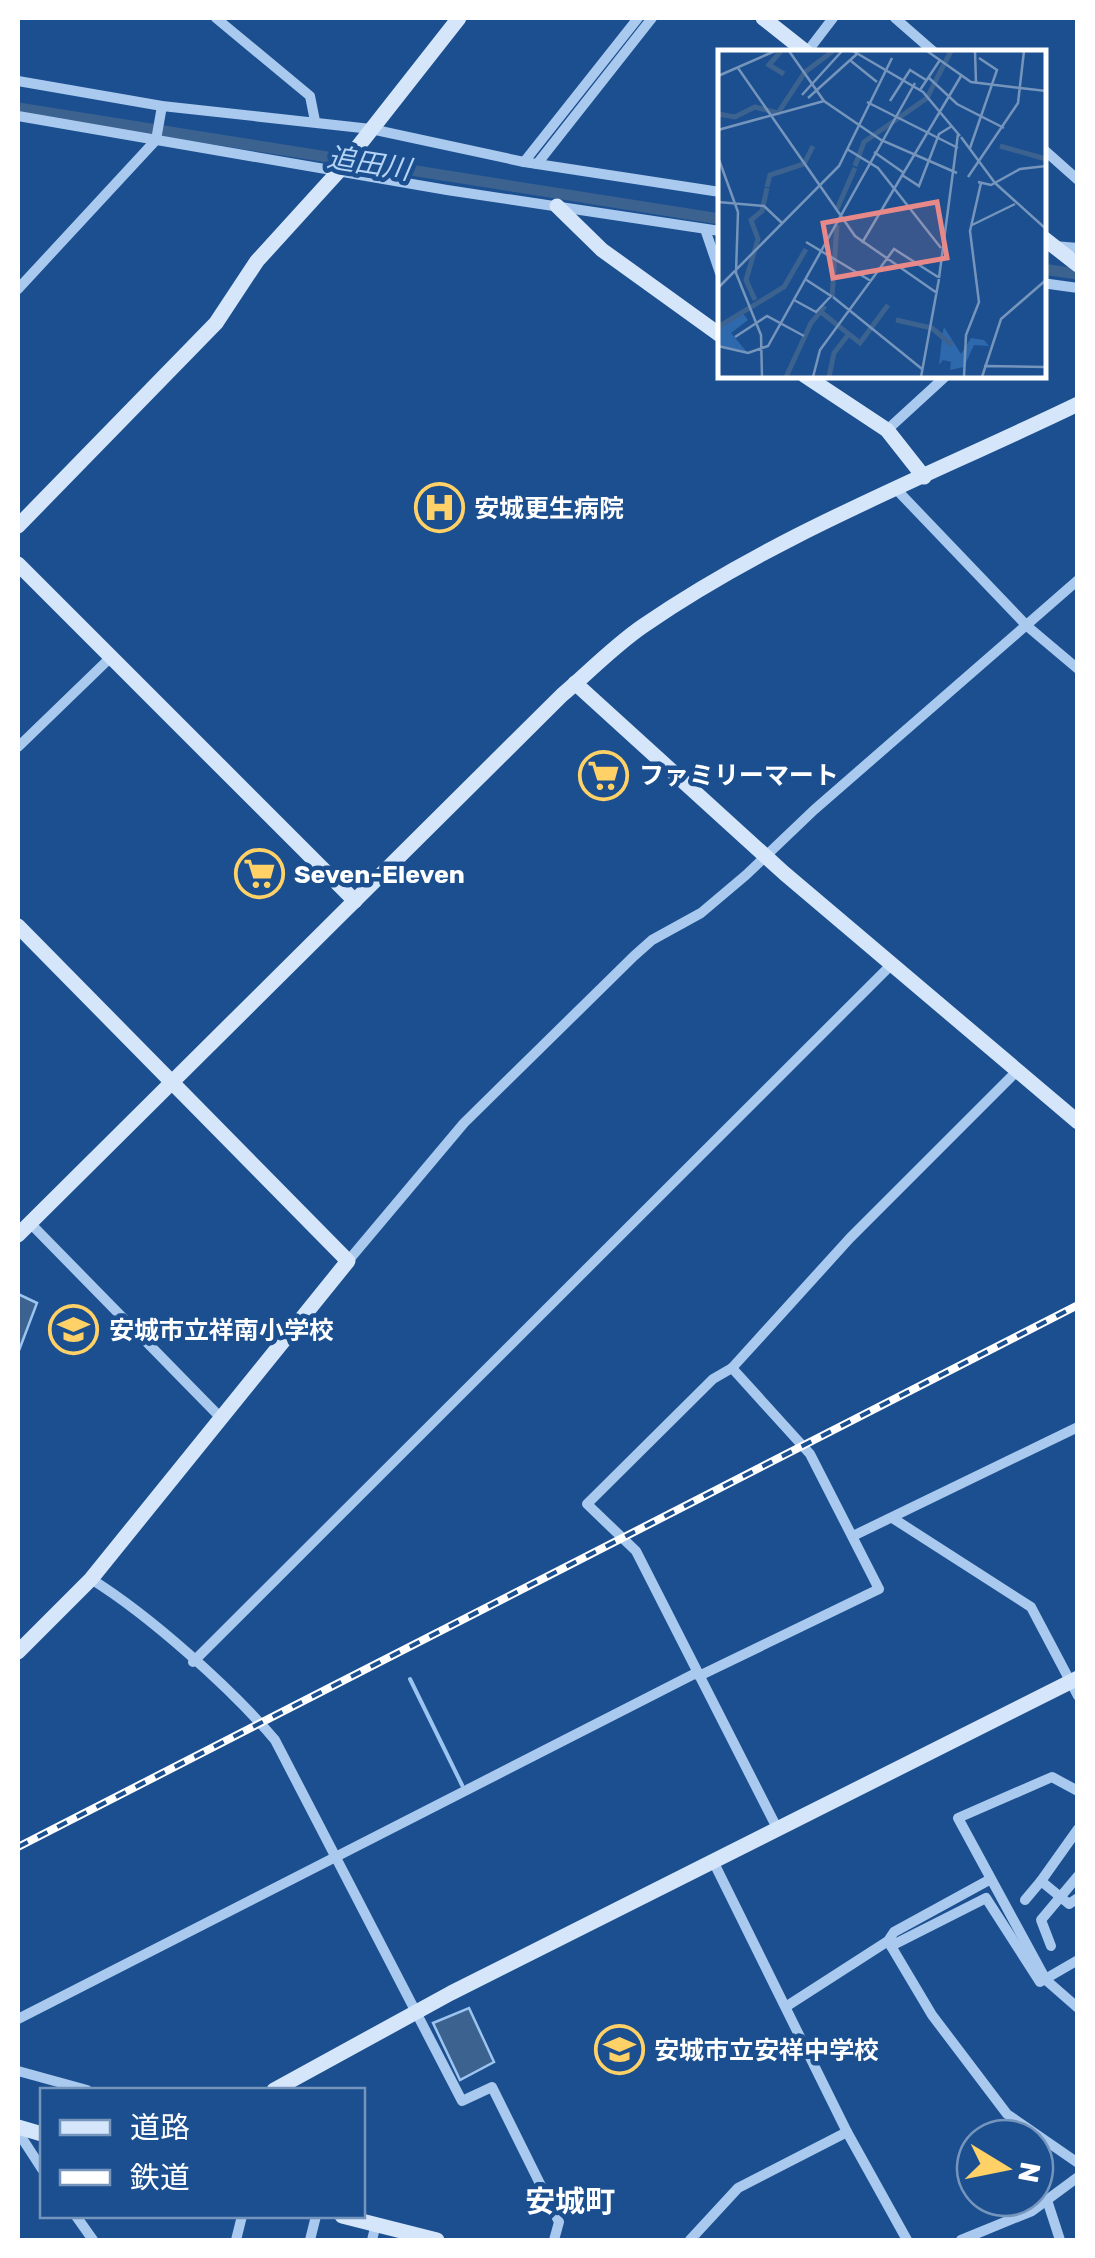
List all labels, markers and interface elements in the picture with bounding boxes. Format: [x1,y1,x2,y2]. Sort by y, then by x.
inset map [718,50,1045,378]
water label: 追田川 [325,141,416,187]
hospital icon: 安城更生病院 [413,482,465,534]
place label: 安城更生病院 [474,494,624,523]
supermarket icon: ファミリーマート [578,749,630,801]
place label: ファミリーマート [639,761,839,790]
supermarket icon: Seven-Eleven [233,848,285,900]
place label: Seven-Eleven [294,860,465,889]
school or university icon: 安城市立祥南小学校 [48,1304,100,1356]
place label: 安城市立祥南小学校 [109,1316,334,1345]
school or university icon: 安城市立安祥中学校 [593,2024,645,2076]
place label: 安城市立安祥中学校 [654,2036,879,2065]
legend [40,2088,365,2218]
text: 道路 [130,2110,190,2146]
north arrow [955,2118,1055,2218]
text: N [1011,2159,1047,2185]
text: 鉄道 [130,2160,190,2196]
district label: 安城町 [525,2184,615,2220]

